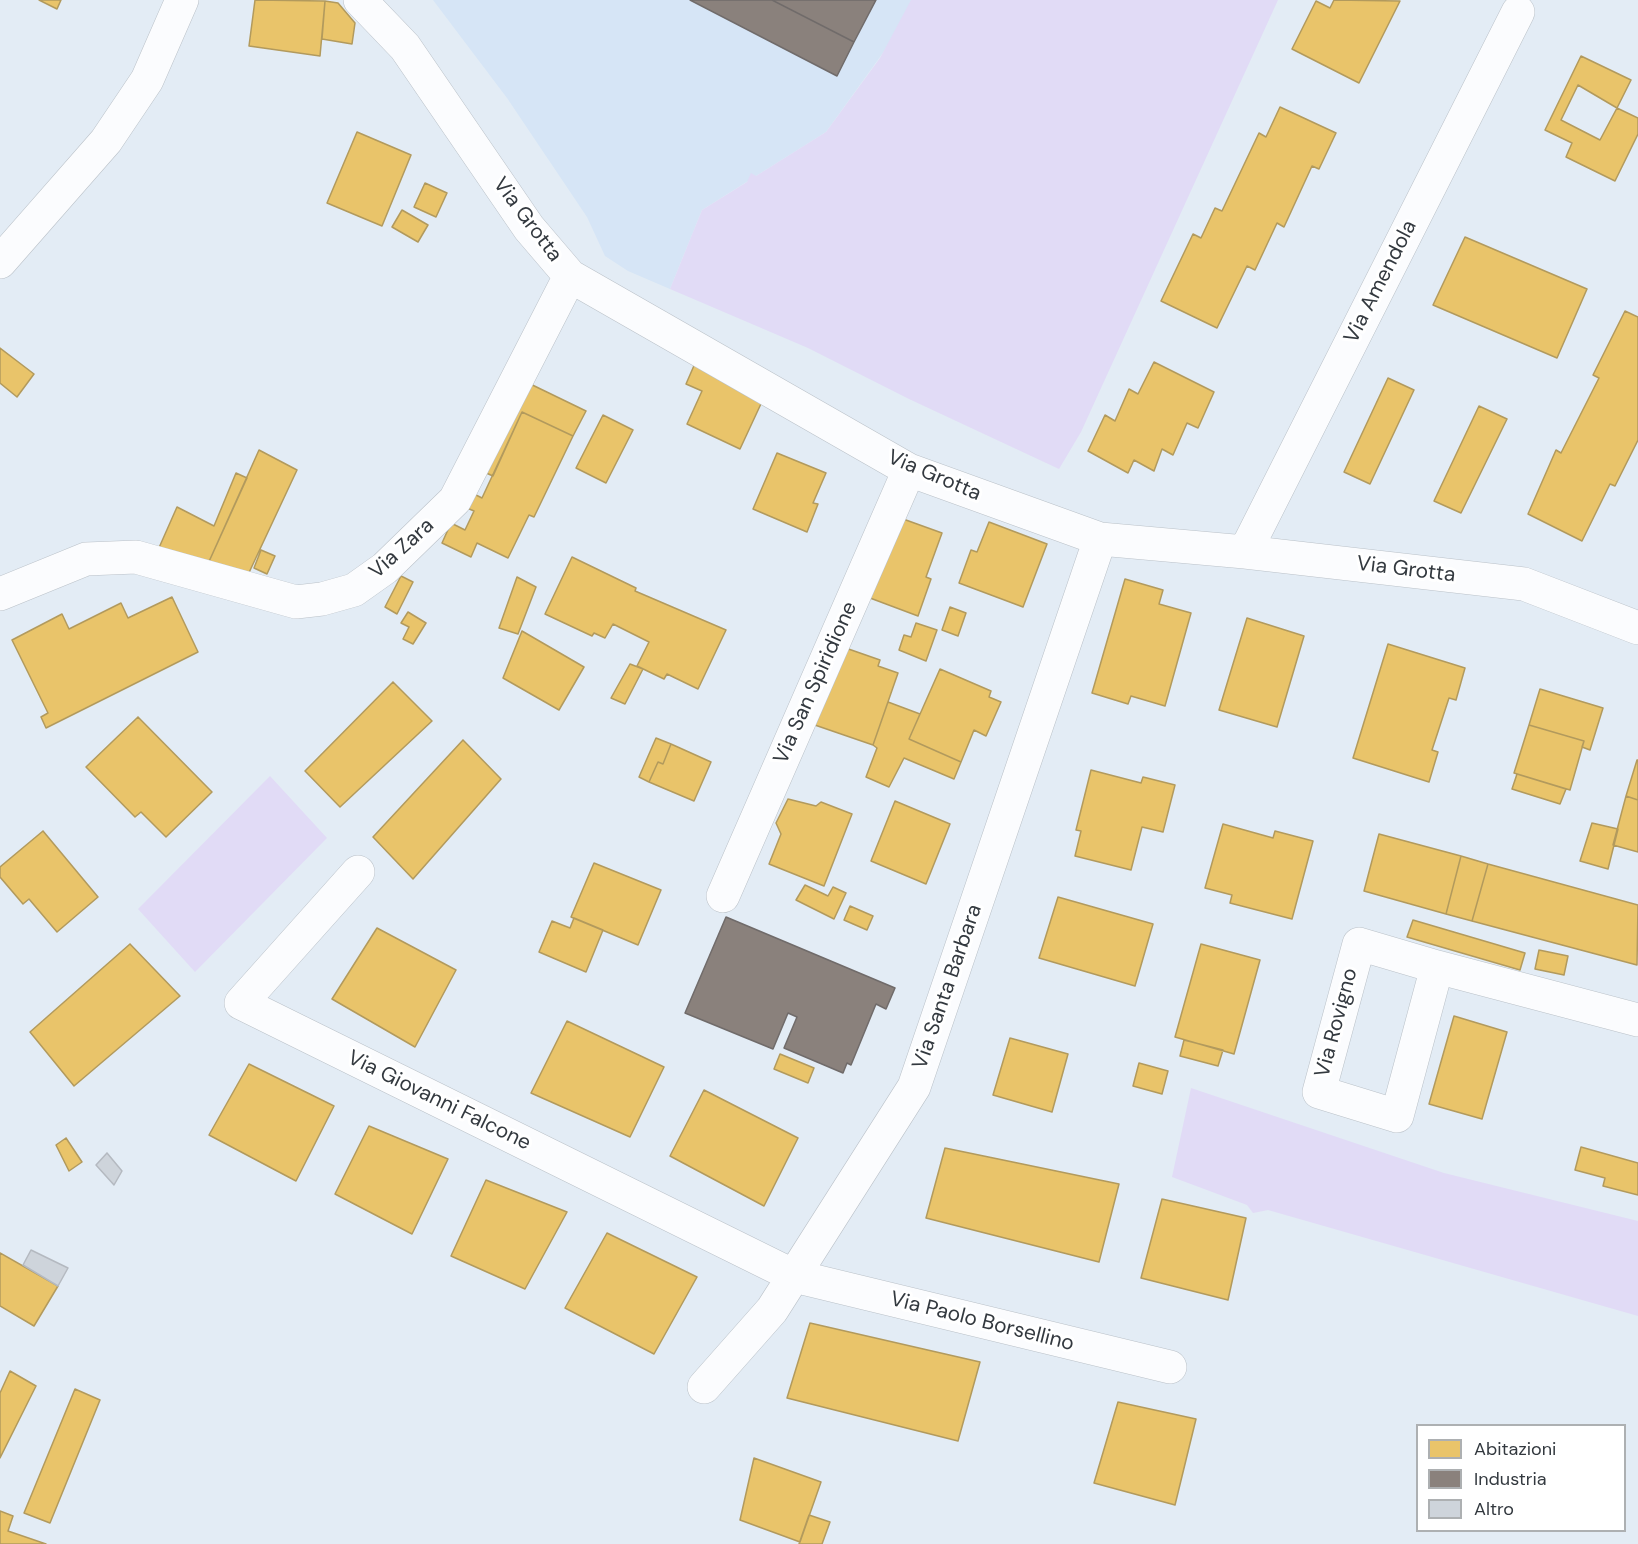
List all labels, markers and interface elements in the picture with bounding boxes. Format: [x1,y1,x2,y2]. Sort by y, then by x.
street label: Via Grotta [487,173,567,267]
street label: Via Amendola [1339,216,1423,348]
street label: Via Grotta [883,445,985,507]
street label: Via Zara [365,514,439,584]
street label: Via Grotta [1355,551,1457,589]
street label: Via San Spiridione [769,598,863,768]
street label: Via Santa Barbara [908,901,988,1073]
street label: Via Rovigno [1310,966,1364,1080]
street label: Via Giovanni Falcone [343,1046,535,1156]
street label: Via Paolo Borsellino [887,1287,1077,1357]
legend [1416,1424,1626,1532]
text: Abitazioni [1474,1437,1556,1461]
text: Industria [1474,1467,1547,1491]
text: Altro [1474,1497,1514,1521]

